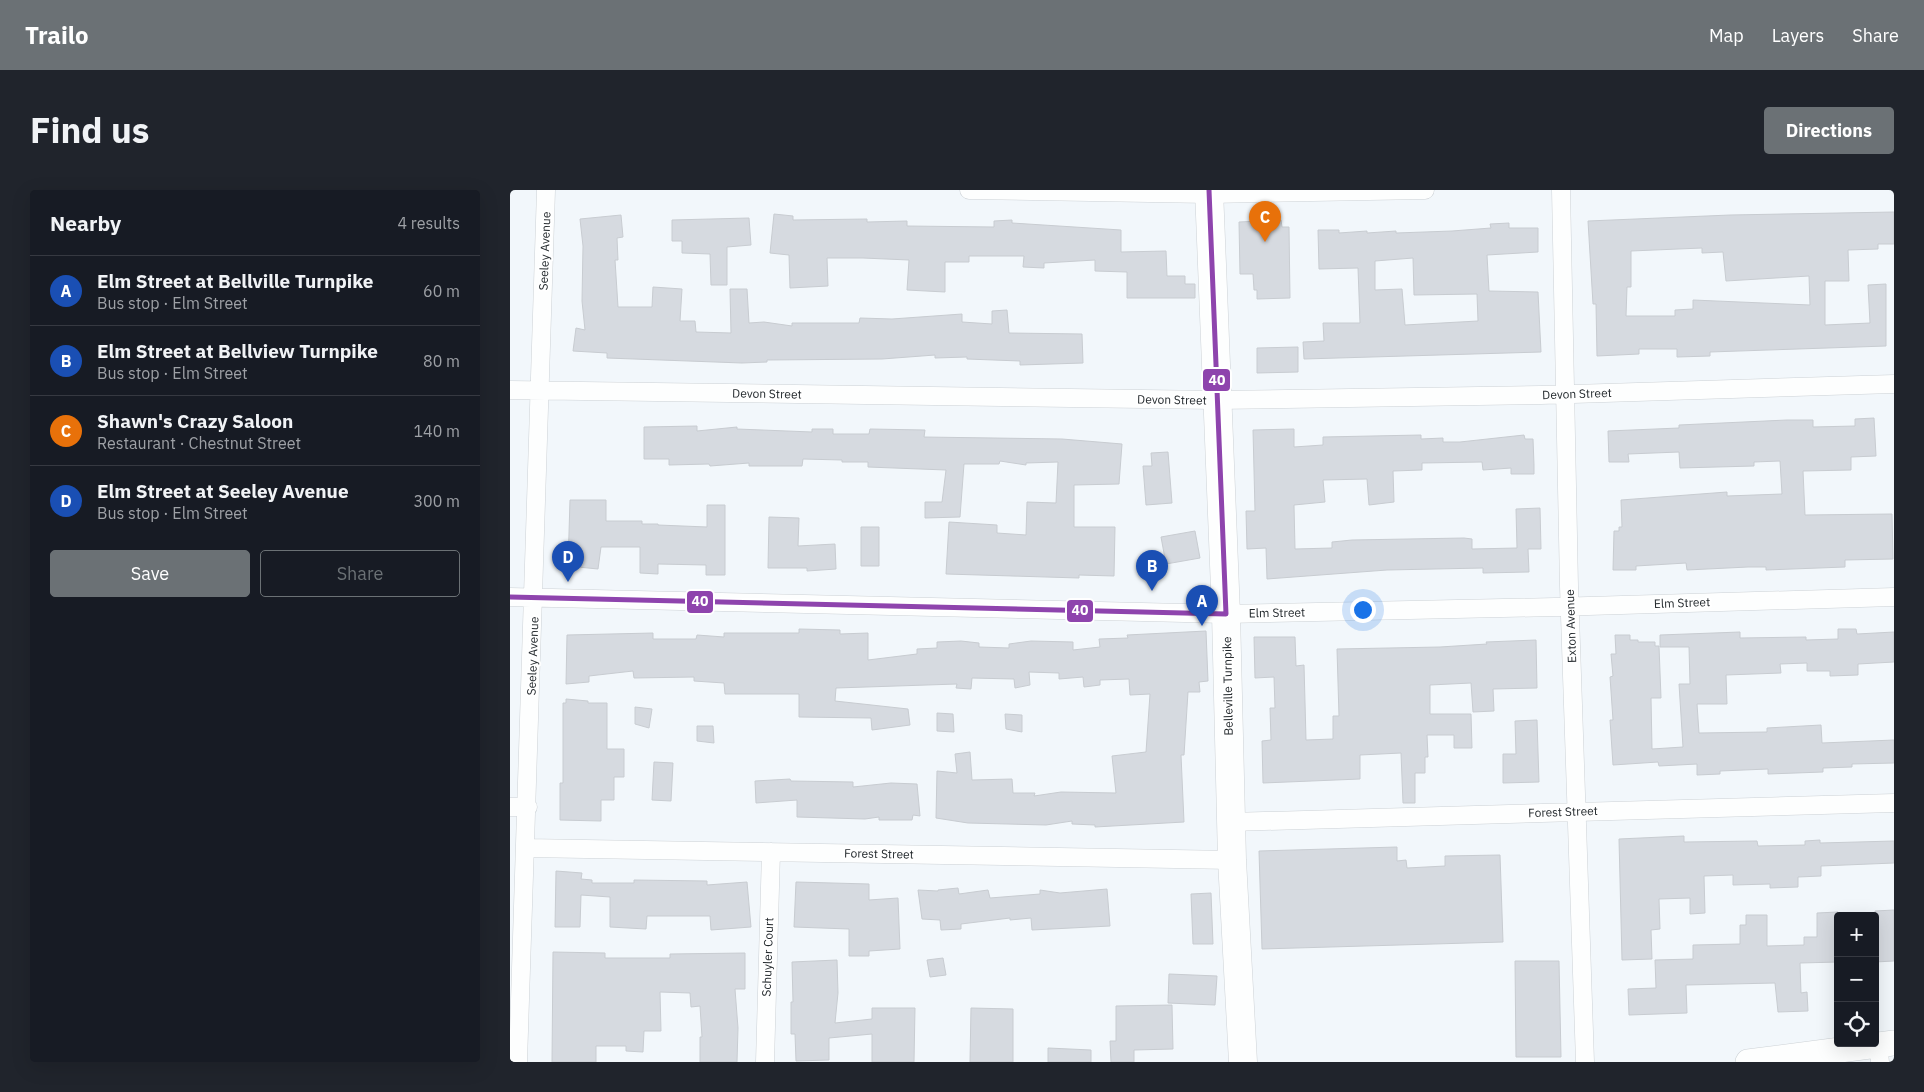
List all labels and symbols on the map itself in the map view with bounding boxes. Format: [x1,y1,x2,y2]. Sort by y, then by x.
pin: C [1249,201,1281,242]
street label: Seeley Avenue [536,211,553,291]
line badge: 40 [1202,368,1231,392]
text: 40 [1209,371,1225,389]
street label: Devon Street [732,385,802,402]
street label: Devon Street [1542,385,1612,402]
street label: Devon Street [1137,391,1207,408]
pin: D [552,541,584,582]
pin: B [1136,550,1168,591]
pin: A [1186,585,1218,626]
street label: Exton Avenue [1562,589,1579,663]
line badge: 40 [686,590,714,614]
text: 40 [692,592,708,610]
street label: Elm Street [1653,594,1710,611]
your location [1350,597,1376,623]
line badge: 40 [1066,599,1094,623]
text: 40 [1072,601,1088,619]
street label: Elm Street [1249,605,1305,620]
street label: Seeley Avenue [524,616,541,696]
street label: Belleville Turnpike [1219,636,1236,736]
street label: Forest Street [1528,803,1598,820]
street label: Forest Street [844,845,914,862]
street label: Schuyler Court [759,917,776,997]

